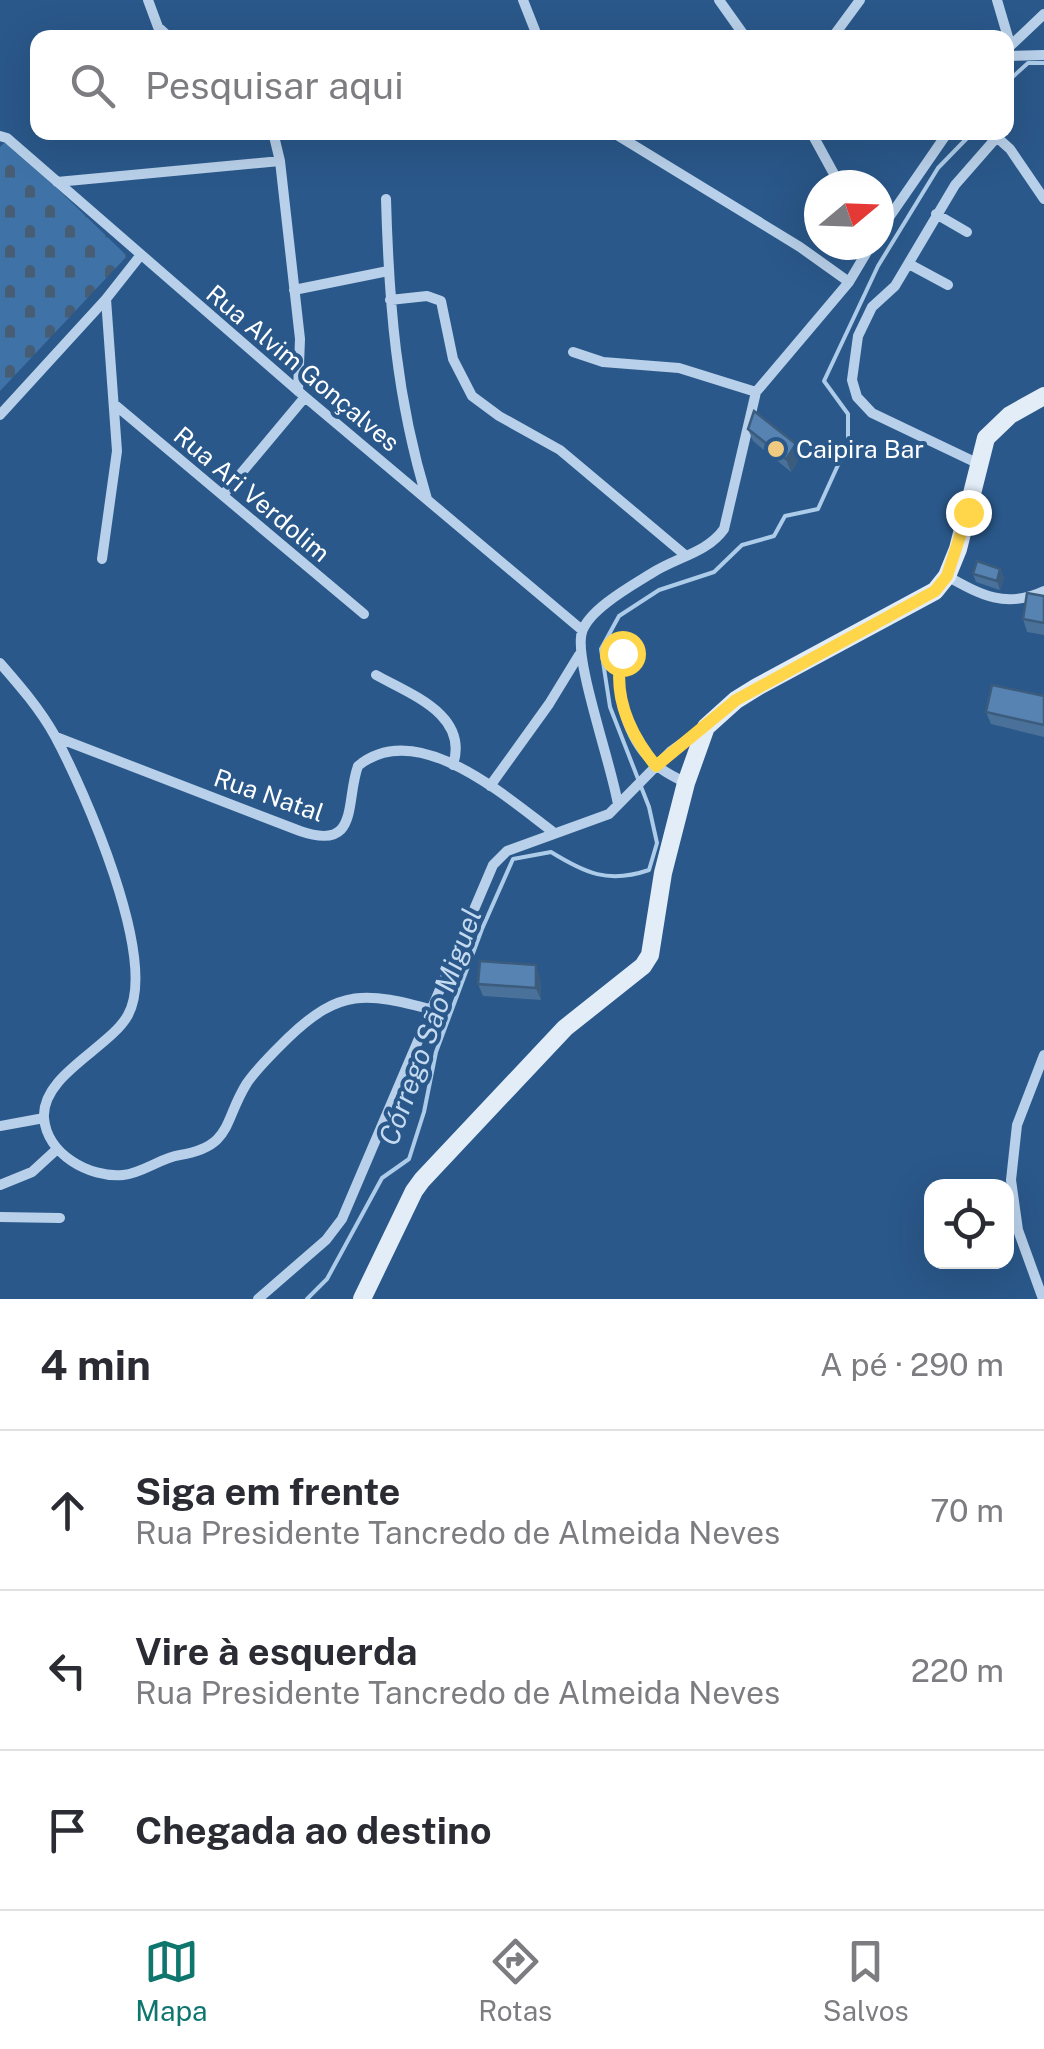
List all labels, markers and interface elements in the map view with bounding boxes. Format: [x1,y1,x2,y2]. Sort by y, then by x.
search box [30,30,1014,140]
icon: search [65,58,120,113]
text: Pesquisar aqui [145,63,404,108]
north arrow [804,170,894,260]
street label: Rua Alvim Gonçalves [200,278,406,458]
street label: Rua Ari Verdolim [168,420,336,568]
place label: Caipira Bar [796,434,924,464]
marker: Caipira Bar [765,438,787,460]
route end [946,490,992,536]
route start [600,631,646,677]
street label: Rua Natal [210,762,328,828]
water label: Córrego São Miguel [371,904,488,1150]
map controls [924,1179,1014,1269]
button: locate [924,1179,1014,1269]
text: 4 min [40,1340,151,1389]
text: A pé · 290 m [820,1346,1004,1383]
text: Siga em frente [135,1469,401,1514]
icon: ahead [40,1483,95,1538]
text: 70 m [930,1492,1004,1529]
text: Rua Presidente Tancredo de Almeida Neves [135,1514,780,1551]
text: Vire à esquerda [135,1629,418,1674]
icon: left [40,1643,95,1698]
text: 220 m [911,1652,1004,1689]
text: Rua Presidente Tancredo de Almeida Neves [135,1674,780,1711]
icon: arrive [40,1803,95,1858]
text: Chegada ao destino [135,1808,492,1853]
tab: Mapa [135,1934,208,2027]
tab: Rotas [478,1934,552,2027]
tab: Salvos [823,1934,909,2027]

